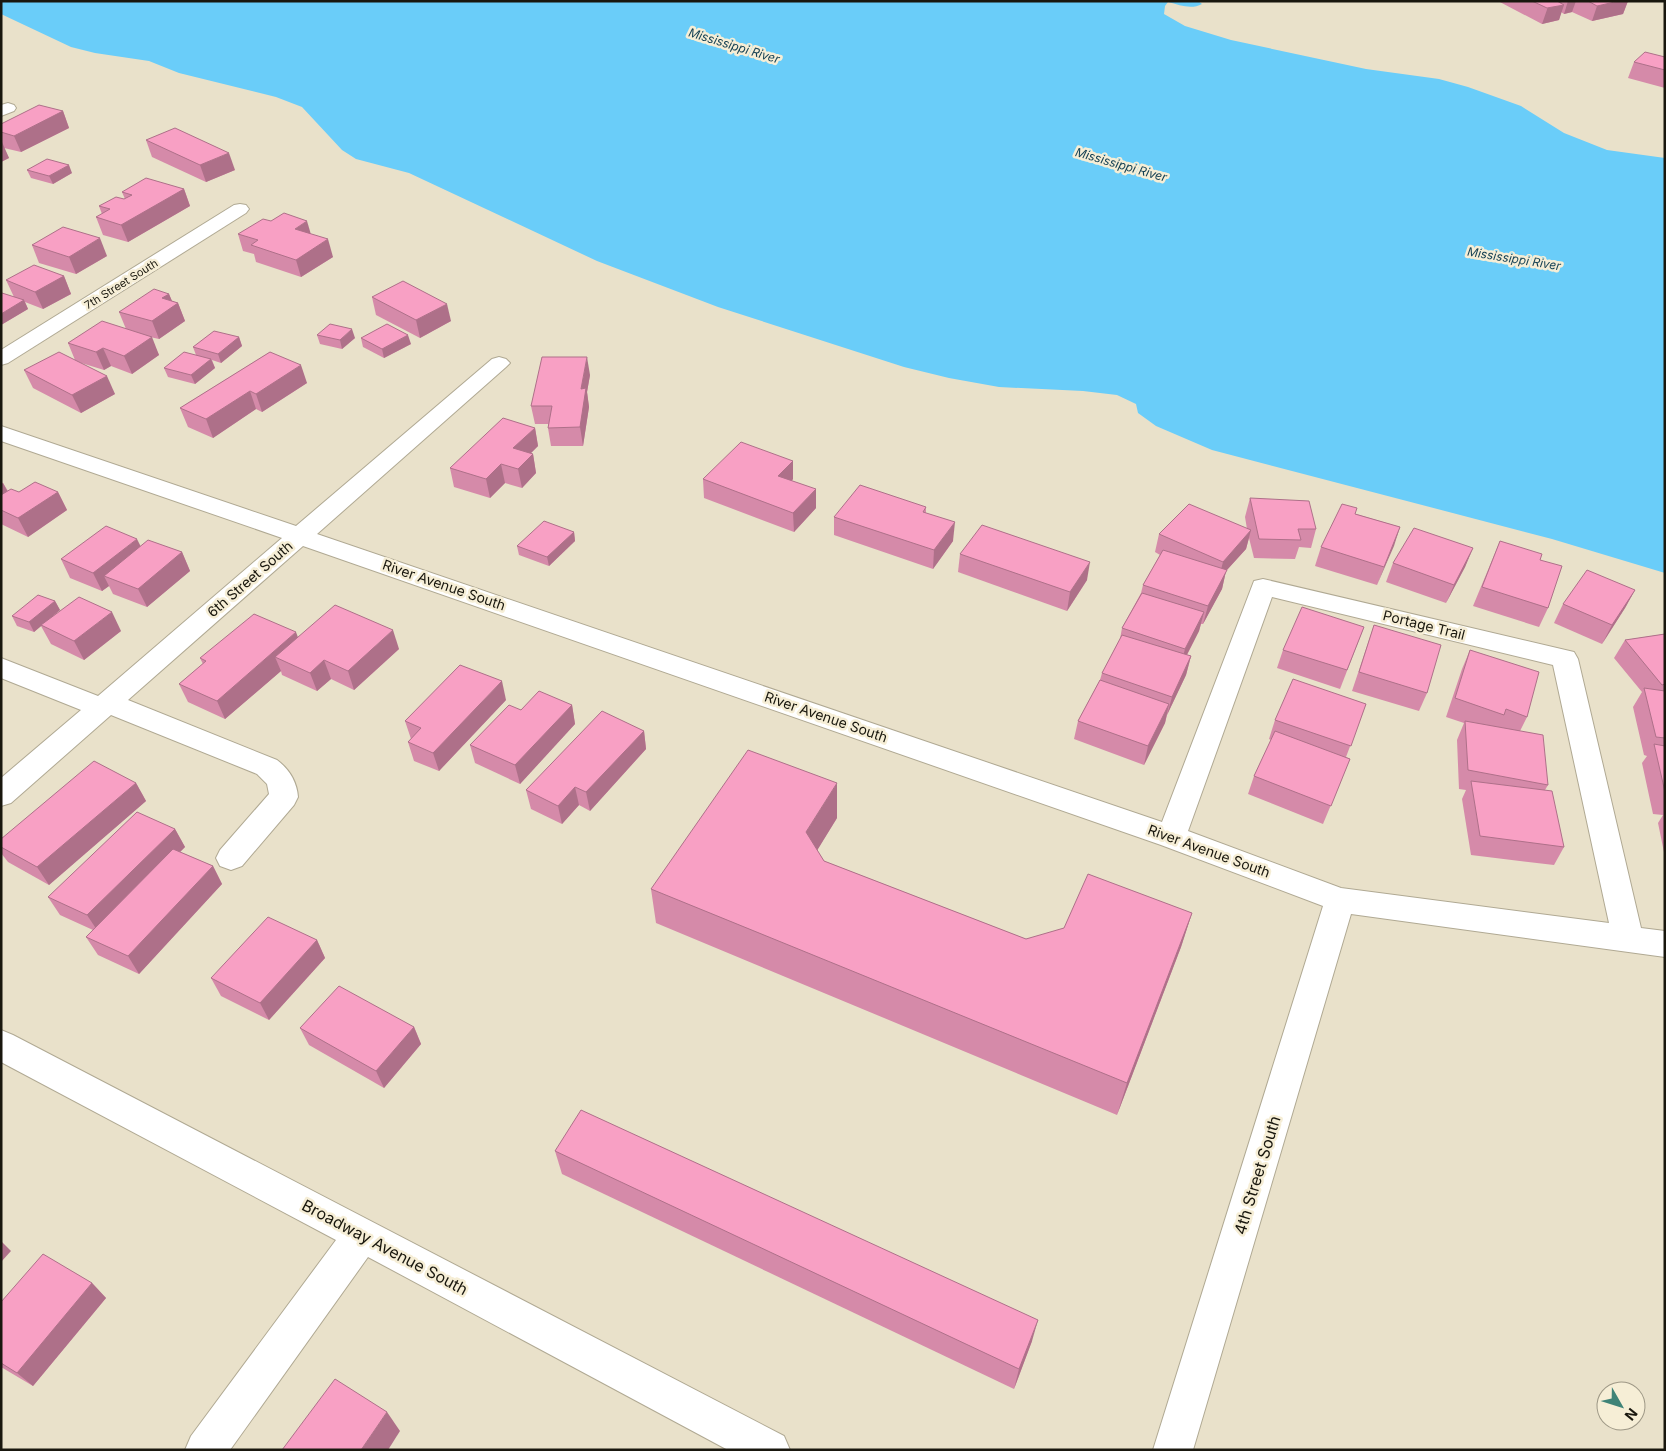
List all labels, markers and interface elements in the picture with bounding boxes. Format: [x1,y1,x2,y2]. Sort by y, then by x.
water label: Mississippi River [687,25,782,67]
water label: Mississippi River [1074,144,1169,185]
water label: Mississippi River [1466,244,1562,273]
street label: 7th Street South [82,256,160,312]
street label: 6th Street South [204,537,296,620]
street label: River Avenue South [380,555,508,614]
street label: Portage Trail [1381,606,1467,643]
street label: River Avenue South [762,687,890,746]
street label: River Avenue South [1146,820,1273,881]
street label: 4th Street South [1229,1113,1285,1237]
street label: Broadway Avenue South [299,1195,471,1299]
north arrow [1596,1381,1646,1431]
text: N [1622,1405,1641,1424]

